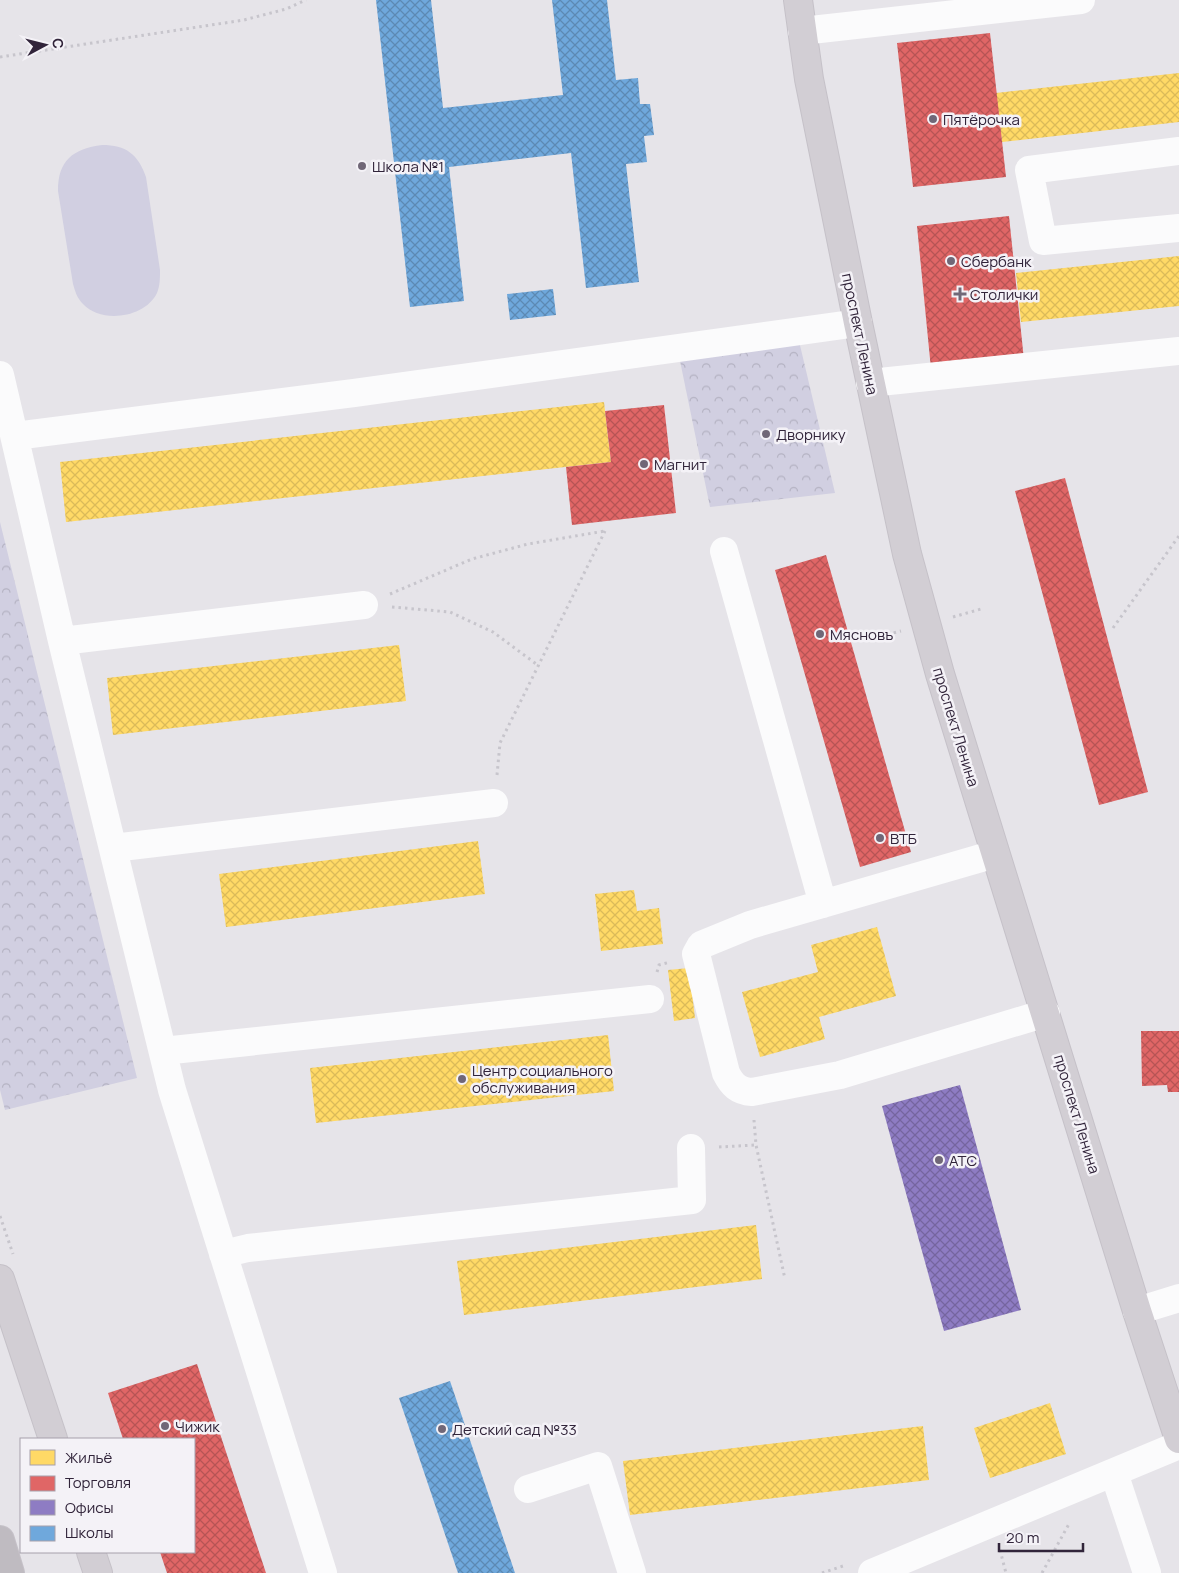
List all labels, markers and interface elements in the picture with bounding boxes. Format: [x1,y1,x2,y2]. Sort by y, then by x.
north arrow [20,20,70,70]
text: С [48,37,68,50]
place label: Пятёрочка [943,109,1020,130]
marker: Пятёрочка [927,113,939,125]
place label: Школа №1 [372,156,444,177]
marker: Школа №1 [356,160,368,172]
place label: Сбербанк [961,251,1032,272]
marker: Сбербанк [945,255,957,267]
street label: проспект Ленина [837,271,883,397]
place label: Столички [970,284,1038,305]
marker: Столички [954,288,966,300]
place label: Дворнику [776,424,846,445]
marker: Дворнику [760,428,772,440]
place label: Магнит [654,454,707,475]
marker: Магнит [638,458,650,470]
place label: Мясновъ [830,624,893,645]
marker: Мясновъ [814,628,826,640]
street label: проспект Ленина [928,665,984,789]
place label: ВТБ [890,828,917,849]
marker: ВТБ [874,832,886,844]
street label: проспект Ленина [1049,1052,1105,1176]
place label: Центр социального обслуживания [472,1060,613,1098]
marker: Центр социального обслуживания [456,1073,468,1085]
place label: АТС [949,1150,978,1171]
marker: АТС [933,1154,945,1166]
place label: Чижик [175,1416,220,1437]
place label: Детский сад №33 [452,1419,577,1440]
marker: Чижик [159,1420,171,1432]
marker: Детский сад №33 [436,1423,448,1435]
legend [20,1438,195,1553]
text: Жильё [65,1447,113,1468]
text: Торговля [65,1472,131,1493]
text: Офисы [65,1497,114,1518]
scale bar [999,1520,1083,1552]
text: Школы [65,1522,113,1543]
text: 20 m [1006,1527,1039,1548]

